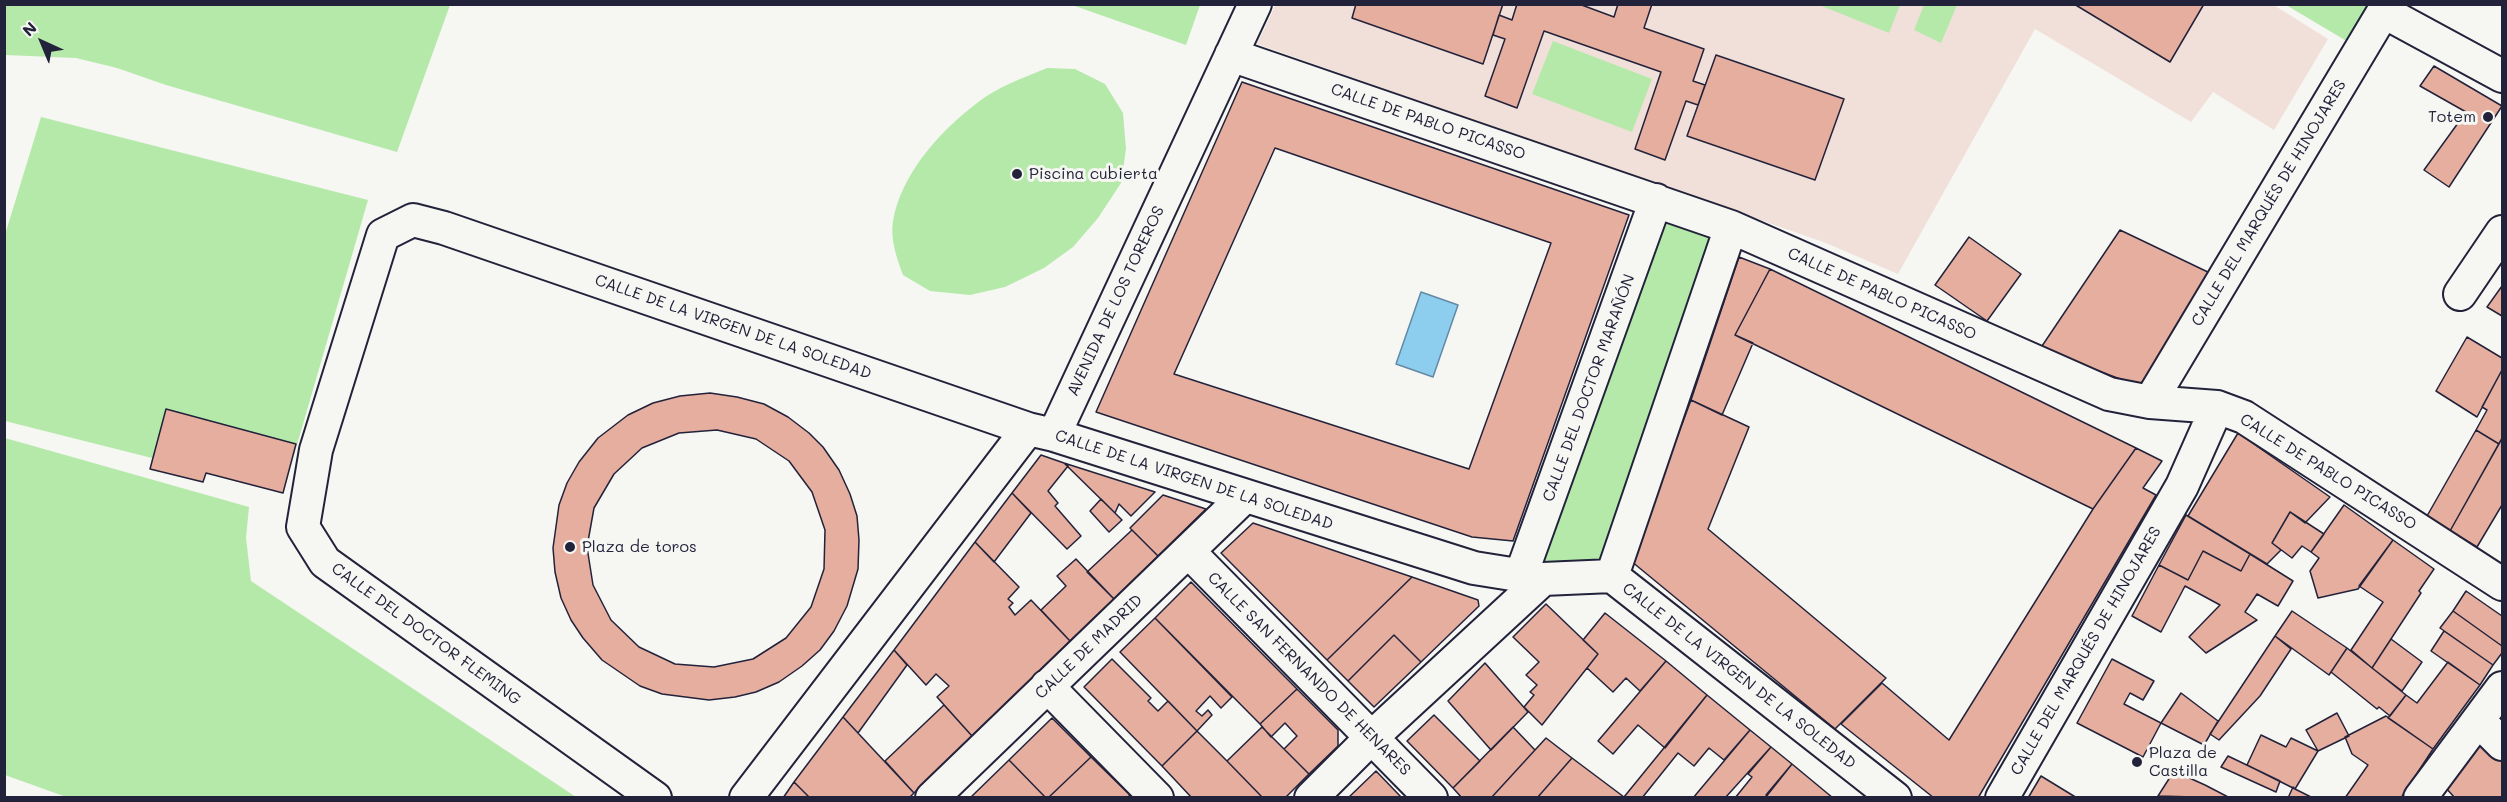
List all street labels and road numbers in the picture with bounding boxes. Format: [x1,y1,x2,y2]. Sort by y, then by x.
street label: CALLE DEL MARQUÉS DE HINOJARES [2188,76,2350,330]
street label: CALLE DE PABLO PICASSO [1328,80,1528,164]
street label: AVENIDA DE LOS TOREROS [1063,203,1169,399]
street label: CALLE DE PABLO PICASSO [1785,244,1979,344]
street label: CALLE DE LA VIRGEN DE LA SOLEDAD [592,271,874,383]
street label: CALLE DEL DOCTOR MARAÑÓN [1539,272,1639,504]
street label: CALLE DE PABLO PICASSO [2236,410,2420,534]
street label: CALLE DE LA VIRGEN DE LA SOLEDAD [1053,426,1335,534]
street label: CALLE DEL MARQUÉS DE HINOJARES [2007,523,2165,779]
street label: CALLE DEL DOCTOR FLEMING [328,559,524,709]
street label: CALLE SAN FERNANDO DE HENARES [1203,568,1415,780]
street label: CALLE DE LA VIRGEN DE LA SOLEDAD [1618,579,1860,773]
street label: CALLE DE MADRID [1031,591,1147,703]

